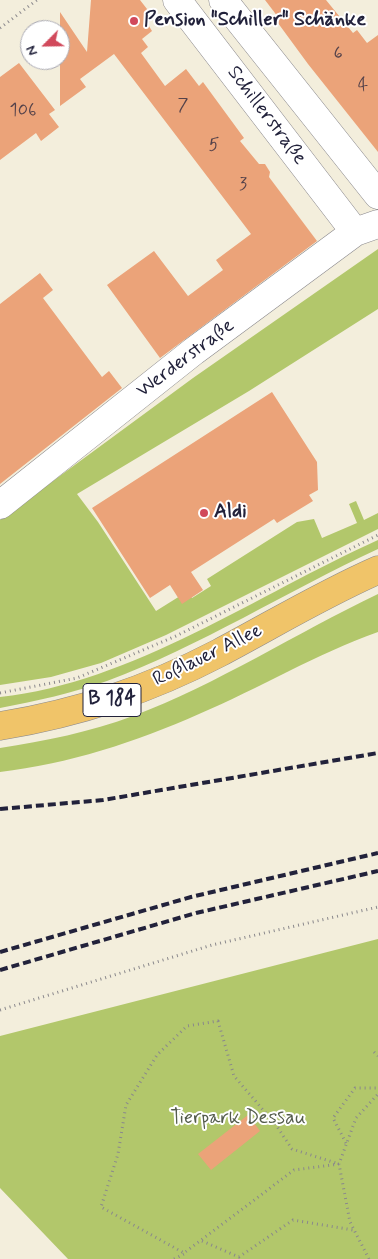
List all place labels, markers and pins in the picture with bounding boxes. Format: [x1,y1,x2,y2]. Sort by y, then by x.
place label: Pension "Schiller" Schänke [144,9,366,33]
marker: Pension "Schiller" Schänke [128,15,140,27]
place label: Aldi [214,501,247,525]
marker: Aldi [198,507,210,519]

